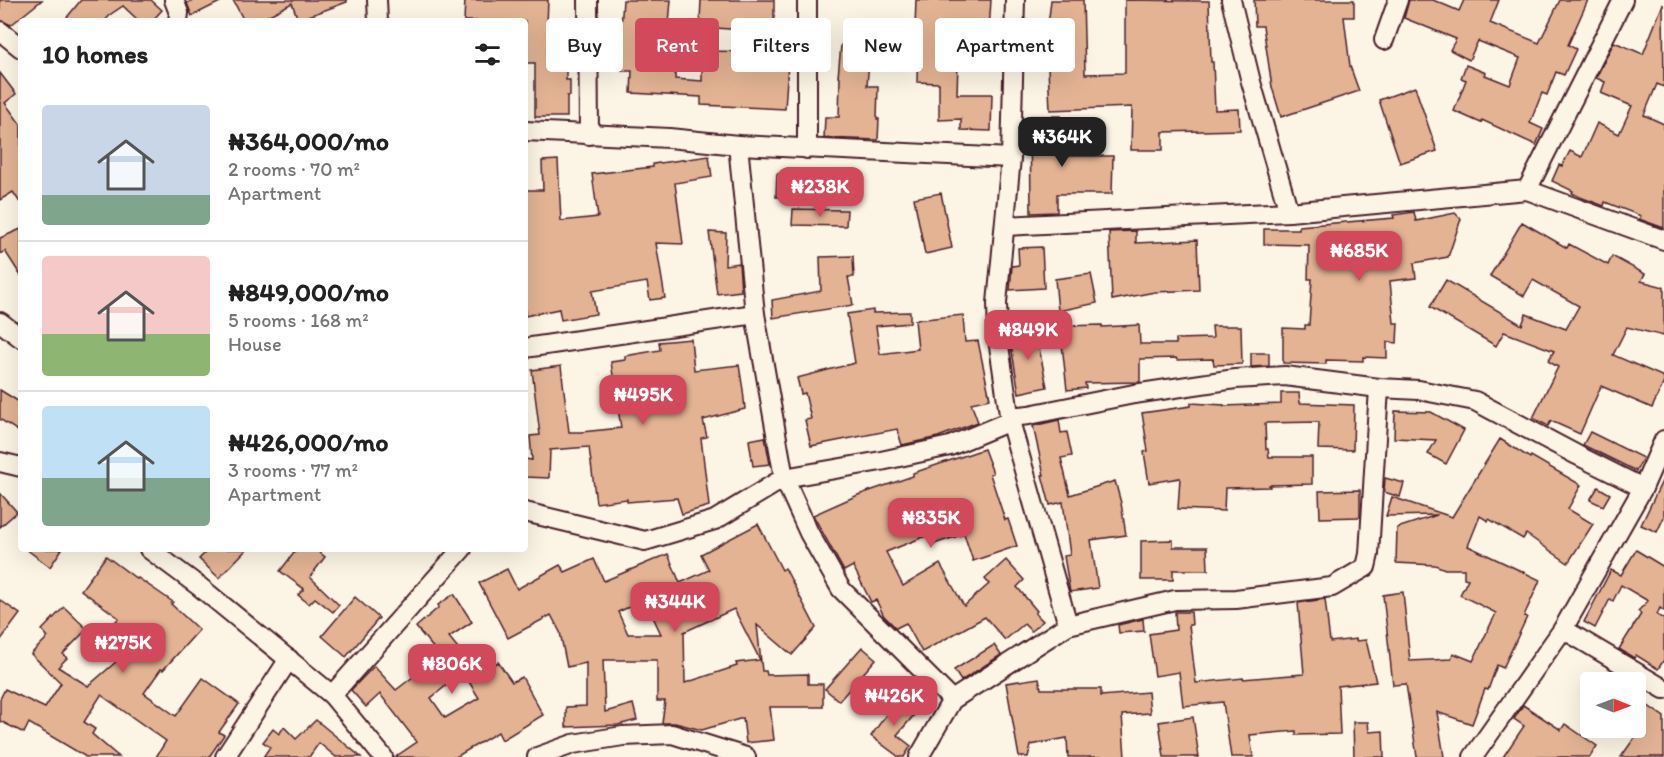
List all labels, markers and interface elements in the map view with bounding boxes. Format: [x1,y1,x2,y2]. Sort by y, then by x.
chip: Buy [546,18,623,72]
chip: Rent [635,18,719,72]
chip: Filters [731,18,831,72]
chip: New [843,18,923,72]
chip: Apartment [935,18,1075,72]
text: 10 homes [42,38,148,70]
icon: filters [471,38,504,71]
pin: ₦364K [1020,117,1104,168]
text: ₦364K [1032,124,1092,148]
text: ₦364,000/mo [228,125,389,157]
icon: home [90,129,162,201]
text: 2 rooms · 70 m² [228,157,360,181]
pin: ₦238K [778,167,862,218]
text: ₦238K [791,174,849,198]
text: Apartment [228,181,321,205]
pin: ₦685K [1317,231,1401,282]
text: ₦685K [1330,238,1388,262]
text: ₦849,000/mo [228,276,389,308]
icon: home [90,280,162,352]
text: 5 rooms · 168 m² [228,308,369,332]
pin: ₦849K [986,310,1070,361]
text: ₦849K [998,317,1058,341]
text: House [228,332,282,356]
pin: ₦495K [601,375,685,426]
text: ₦495K [613,382,673,406]
text: ₦426,000/mo [228,426,389,458]
icon: home [90,430,162,502]
text: 3 rooms · 77 m² [228,458,358,482]
text: Apartment [228,482,321,506]
pin: ₦835K [889,498,973,549]
text: ₦835K [902,505,960,529]
pin: ₦344K [633,582,717,633]
text: ₦344K [644,589,706,613]
pin: ₦275K [81,623,165,674]
text: ₦275K [94,630,152,654]
pin: ₦806K [410,644,494,695]
text: ₦806K [422,651,482,675]
north arrow [1580,672,1646,738]
map controls [1580,672,1646,738]
pin: ₦426K [852,676,936,727]
text: ₦426K [864,683,924,707]

